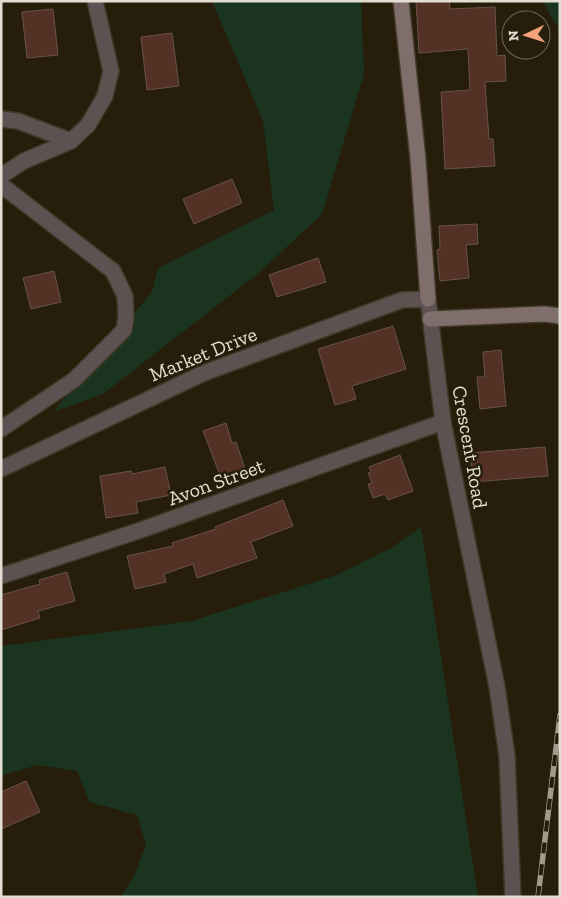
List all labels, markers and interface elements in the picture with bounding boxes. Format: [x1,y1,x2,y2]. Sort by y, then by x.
north arrow [501,10,551,60]
text: N [505,30,522,42]
street label: Market Drive [146,322,260,386]
street label: Crescent Road [447,384,493,510]
street label: Avon Street [165,453,268,511]

